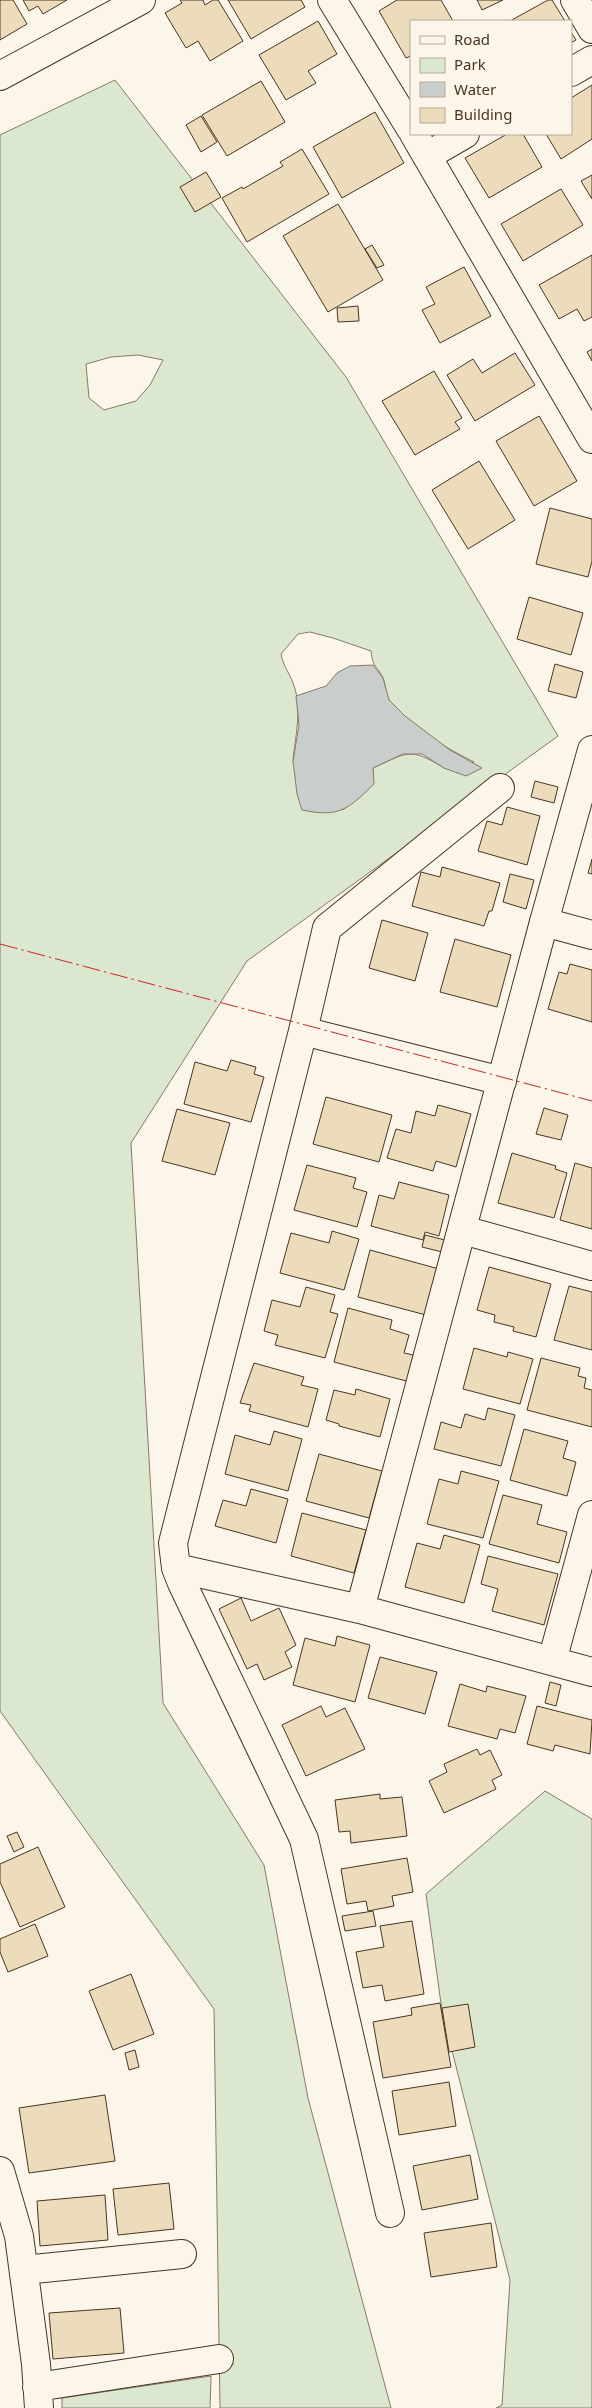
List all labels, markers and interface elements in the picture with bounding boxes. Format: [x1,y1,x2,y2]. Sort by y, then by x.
legend [410,20,572,135]
text: Road [454,29,490,49]
text: Park [454,54,486,74]
text: Water [454,79,496,99]
text: Building [454,104,512,124]

